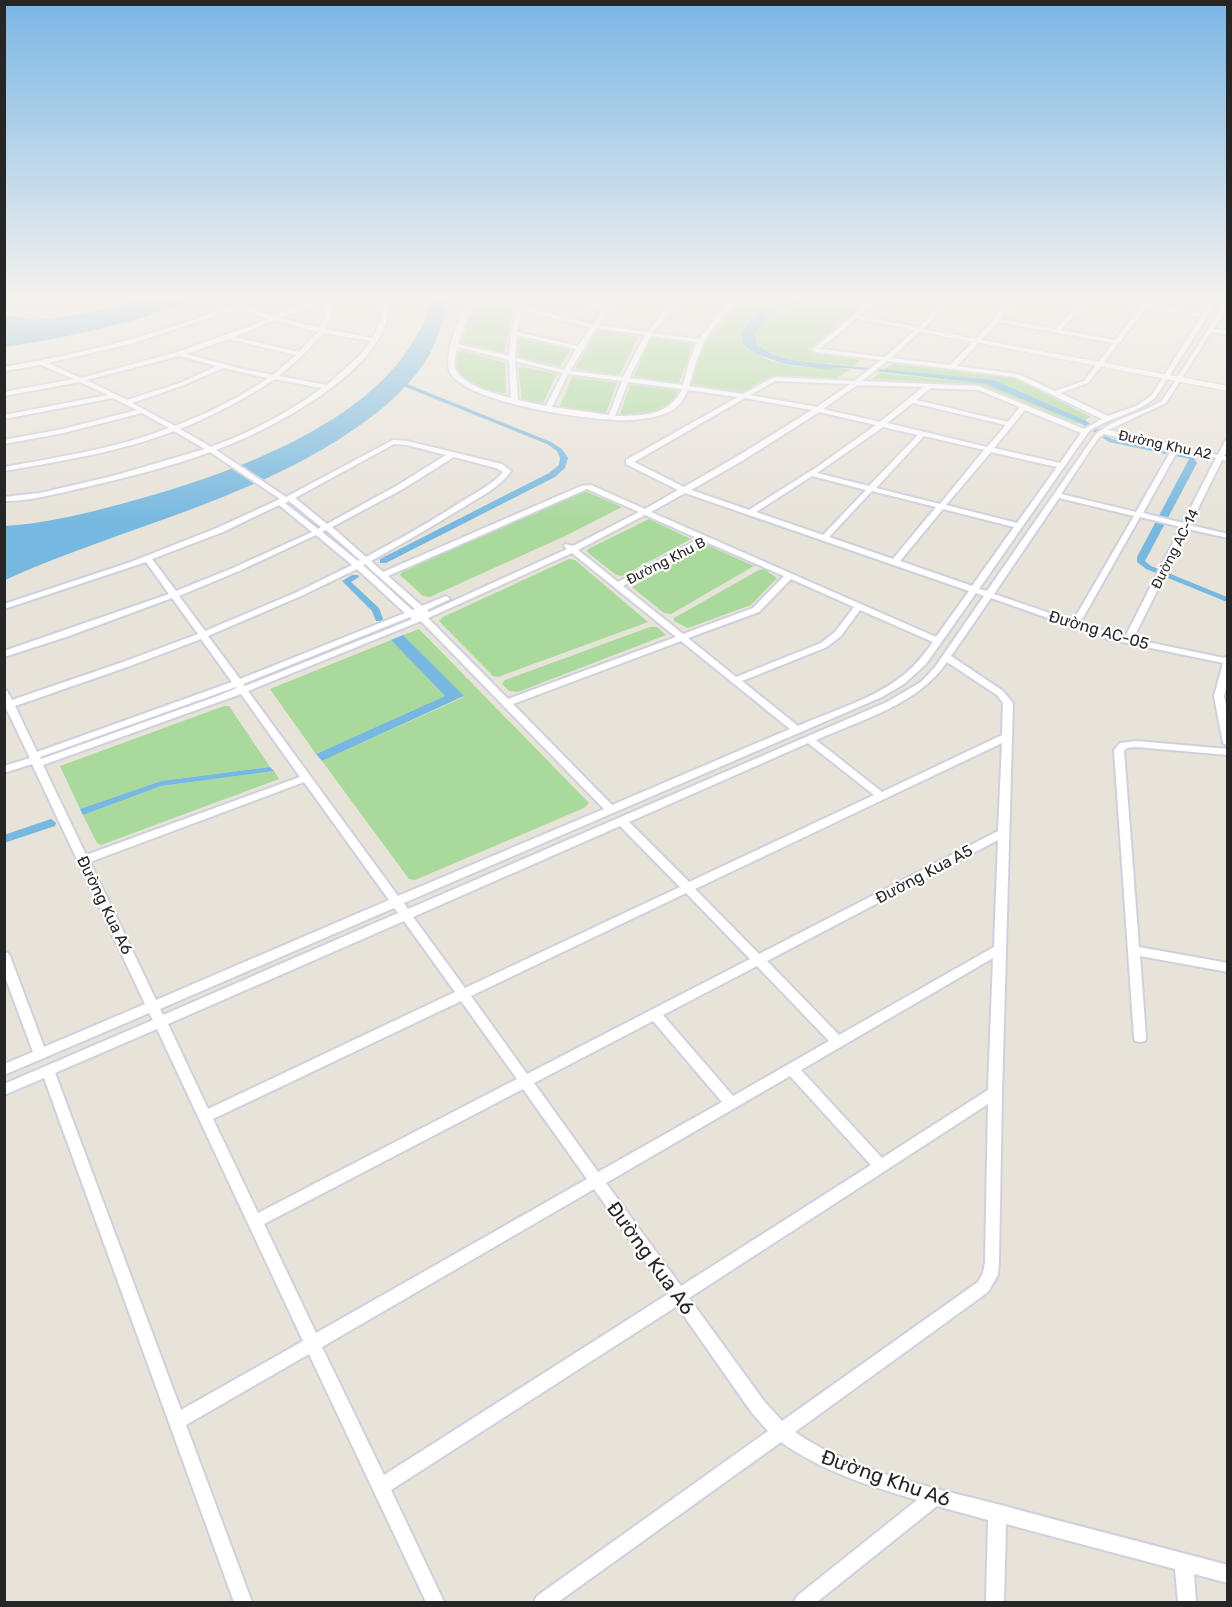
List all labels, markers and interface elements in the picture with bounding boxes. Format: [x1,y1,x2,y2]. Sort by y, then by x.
street label: Đường Khu A2 [1117,427,1213,463]
street label: Đường AC-14 [1148,506,1203,592]
street label: Đường Khu B [623,534,709,588]
street label: Đường AC-05 [1047,607,1151,653]
street label: Đường Kua A5 [872,840,976,908]
street label: Đường Kua A6 [73,853,137,958]
street label: Đường Kua A6 [602,1197,700,1319]
street label: Đường Khu A6 [818,1445,954,1511]

